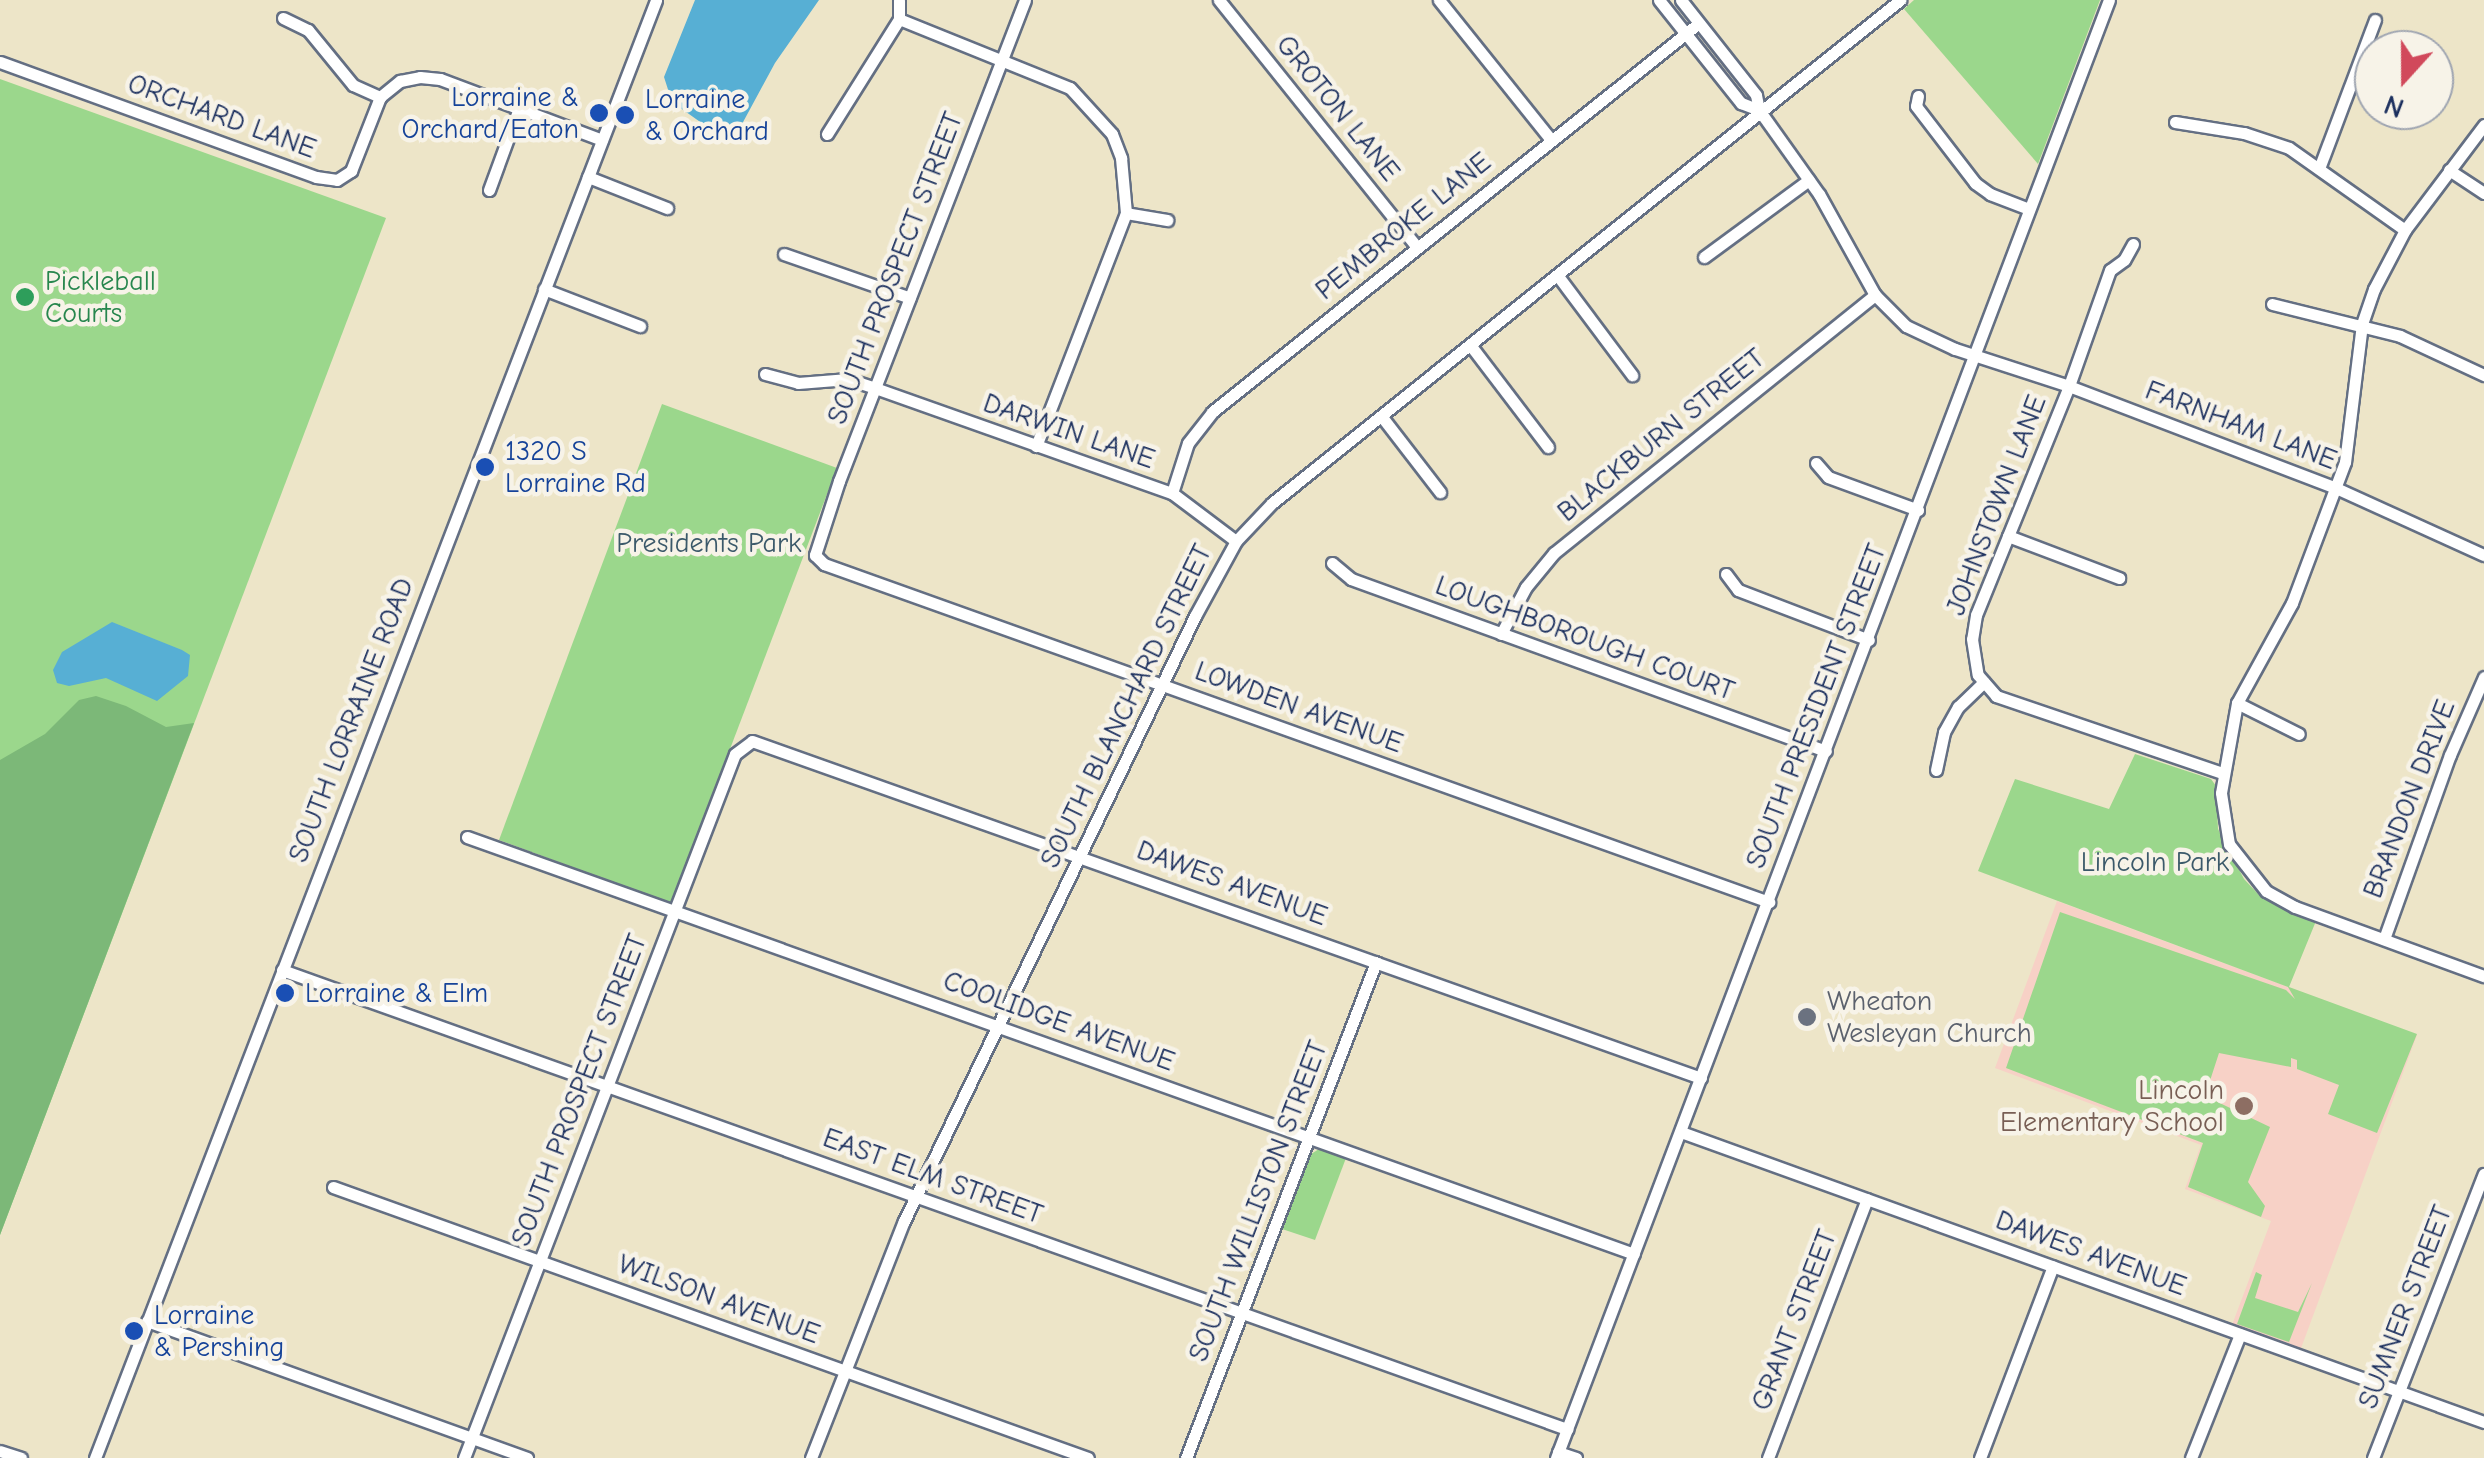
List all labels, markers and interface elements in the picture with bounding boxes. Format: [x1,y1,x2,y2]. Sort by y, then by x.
street label: GROTON LANE [1269,28,1407,188]
north arrow [2354,30,2454,130]
street label: ORCHARD LANE [123,66,321,166]
place label: Lorraine & Orchard/Eaton [402,80,579,146]
place label: Lorraine & Orchard [645,82,769,148]
text: N [2380,88,2408,124]
marker: Lorraine & Orchard/Eaton [588,102,610,124]
marker: Lorraine & Orchard [614,104,636,126]
street label: SOUTH PROSPECT STREET [820,107,970,429]
street label: PEMBROKE LANE [1309,145,1497,307]
place label: Pickleball Courts [45,264,156,330]
marker: Pickleball Courts [14,286,36,308]
street label: BLACKBURN STREET [1551,341,1771,529]
street label: FARNHAM LANE [2141,373,2341,477]
street label: DARWIN LANE [979,386,1159,476]
street label: JOHNSTOWN LANE [1939,390,2053,620]
place label: 1320 S Lorraine Rd [505,434,646,500]
marker: 1320 S Lorraine Rd [474,456,496,478]
park label: Presidents Park [616,526,802,560]
street label: SOUTH BLANCHARD STREET [1033,539,1219,873]
street label: SOUTH PRESIDENT STREET [1739,539,1893,873]
street label: LOUGHBOROUGH COURT [1431,568,1739,708]
street label: SOUTH LORRAINE ROAD [281,573,421,867]
street label: LOWDEN AVENUE [1191,654,1407,760]
street label: BRANDON DRIVE [2356,695,2462,903]
street label: DAWES AVENUE [1132,833,1332,933]
park label: Lincoln Park [2081,845,2229,879]
street label: SOUTH PROSPECT STREET [504,929,654,1251]
street label: COOLIDGE AVENUE [939,964,1179,1078]
place label: Lorraine & Elm [305,976,488,1010]
marker: Lorraine & Elm [274,982,296,1004]
place label: Wheaton Wesleyan Church [1827,984,2032,1050]
marker: Wheaton Wesleyan Church [1796,1006,1818,1028]
street label: SOUTH WILLISTON STREET [1181,1036,1335,1366]
place label: Lincoln Elementary School [2000,1073,2224,1139]
marker: Lincoln Elementary School [2233,1095,2255,1117]
street label: EAST ELM STREET [819,1121,1047,1231]
street label: SUMNER STREET [2351,1201,2459,1413]
street label: DAWES AVENUE [1991,1203,2191,1303]
street label: GRANT STREET [1744,1225,1844,1415]
street label: WILSON AVENUE [614,1247,824,1351]
place label: Lorraine & Pershing [154,1298,284,1364]
marker: Lorraine & Pershing [123,1320,145,1342]

